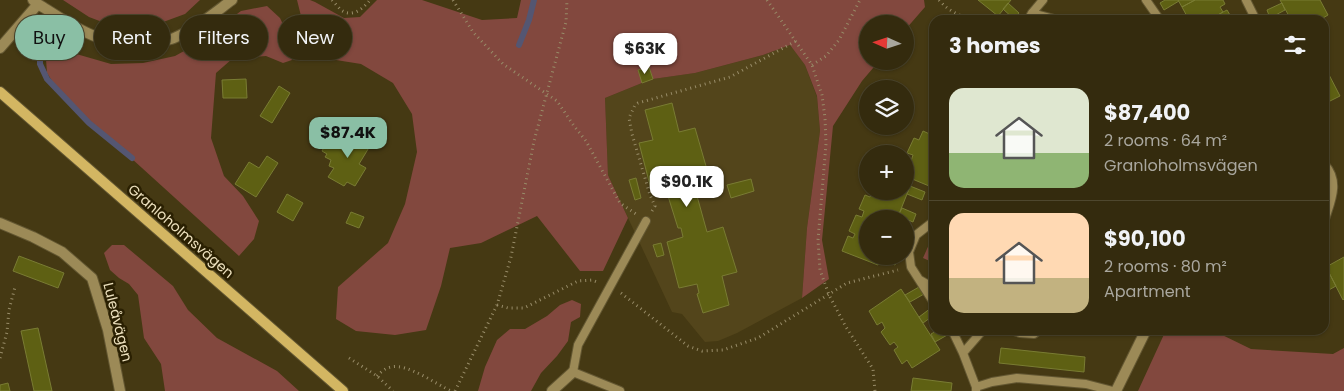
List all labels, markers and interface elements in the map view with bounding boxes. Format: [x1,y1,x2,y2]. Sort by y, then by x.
chip: Buy [15,15,84,60]
chip: Rent [94,15,170,60]
chip: Filters [180,15,268,60]
chip: New [278,15,352,60]
north arrow [859,15,914,70]
map controls [859,15,914,265]
text: 3 homes [949,31,1041,60]
icon: filters [1281,31,1309,59]
pin: $63K [615,32,675,75]
text: $63K [624,37,666,60]
button: layers [859,80,914,135]
text: $87,400 [1104,98,1190,127]
icon: home [989,108,1049,168]
pin: $87.4K [307,116,389,159]
text: $87.4K [320,121,376,144]
text: 2 rooms · 64 m² [1104,129,1227,152]
button: + [859,145,914,200]
text: Granloholmsvägen [1104,154,1258,177]
pin: $90.1K [646,166,728,208]
text: $90.1K [661,170,713,193]
street label: Granloholmsvägen [124,179,238,283]
button: − [859,210,914,265]
text: $90,100 [1104,224,1186,253]
icon: home [989,233,1049,293]
text: 2 rooms · 80 m² [1104,255,1227,278]
street label: Luleåvägen [98,280,138,364]
text: Apartment [1104,280,1191,303]

